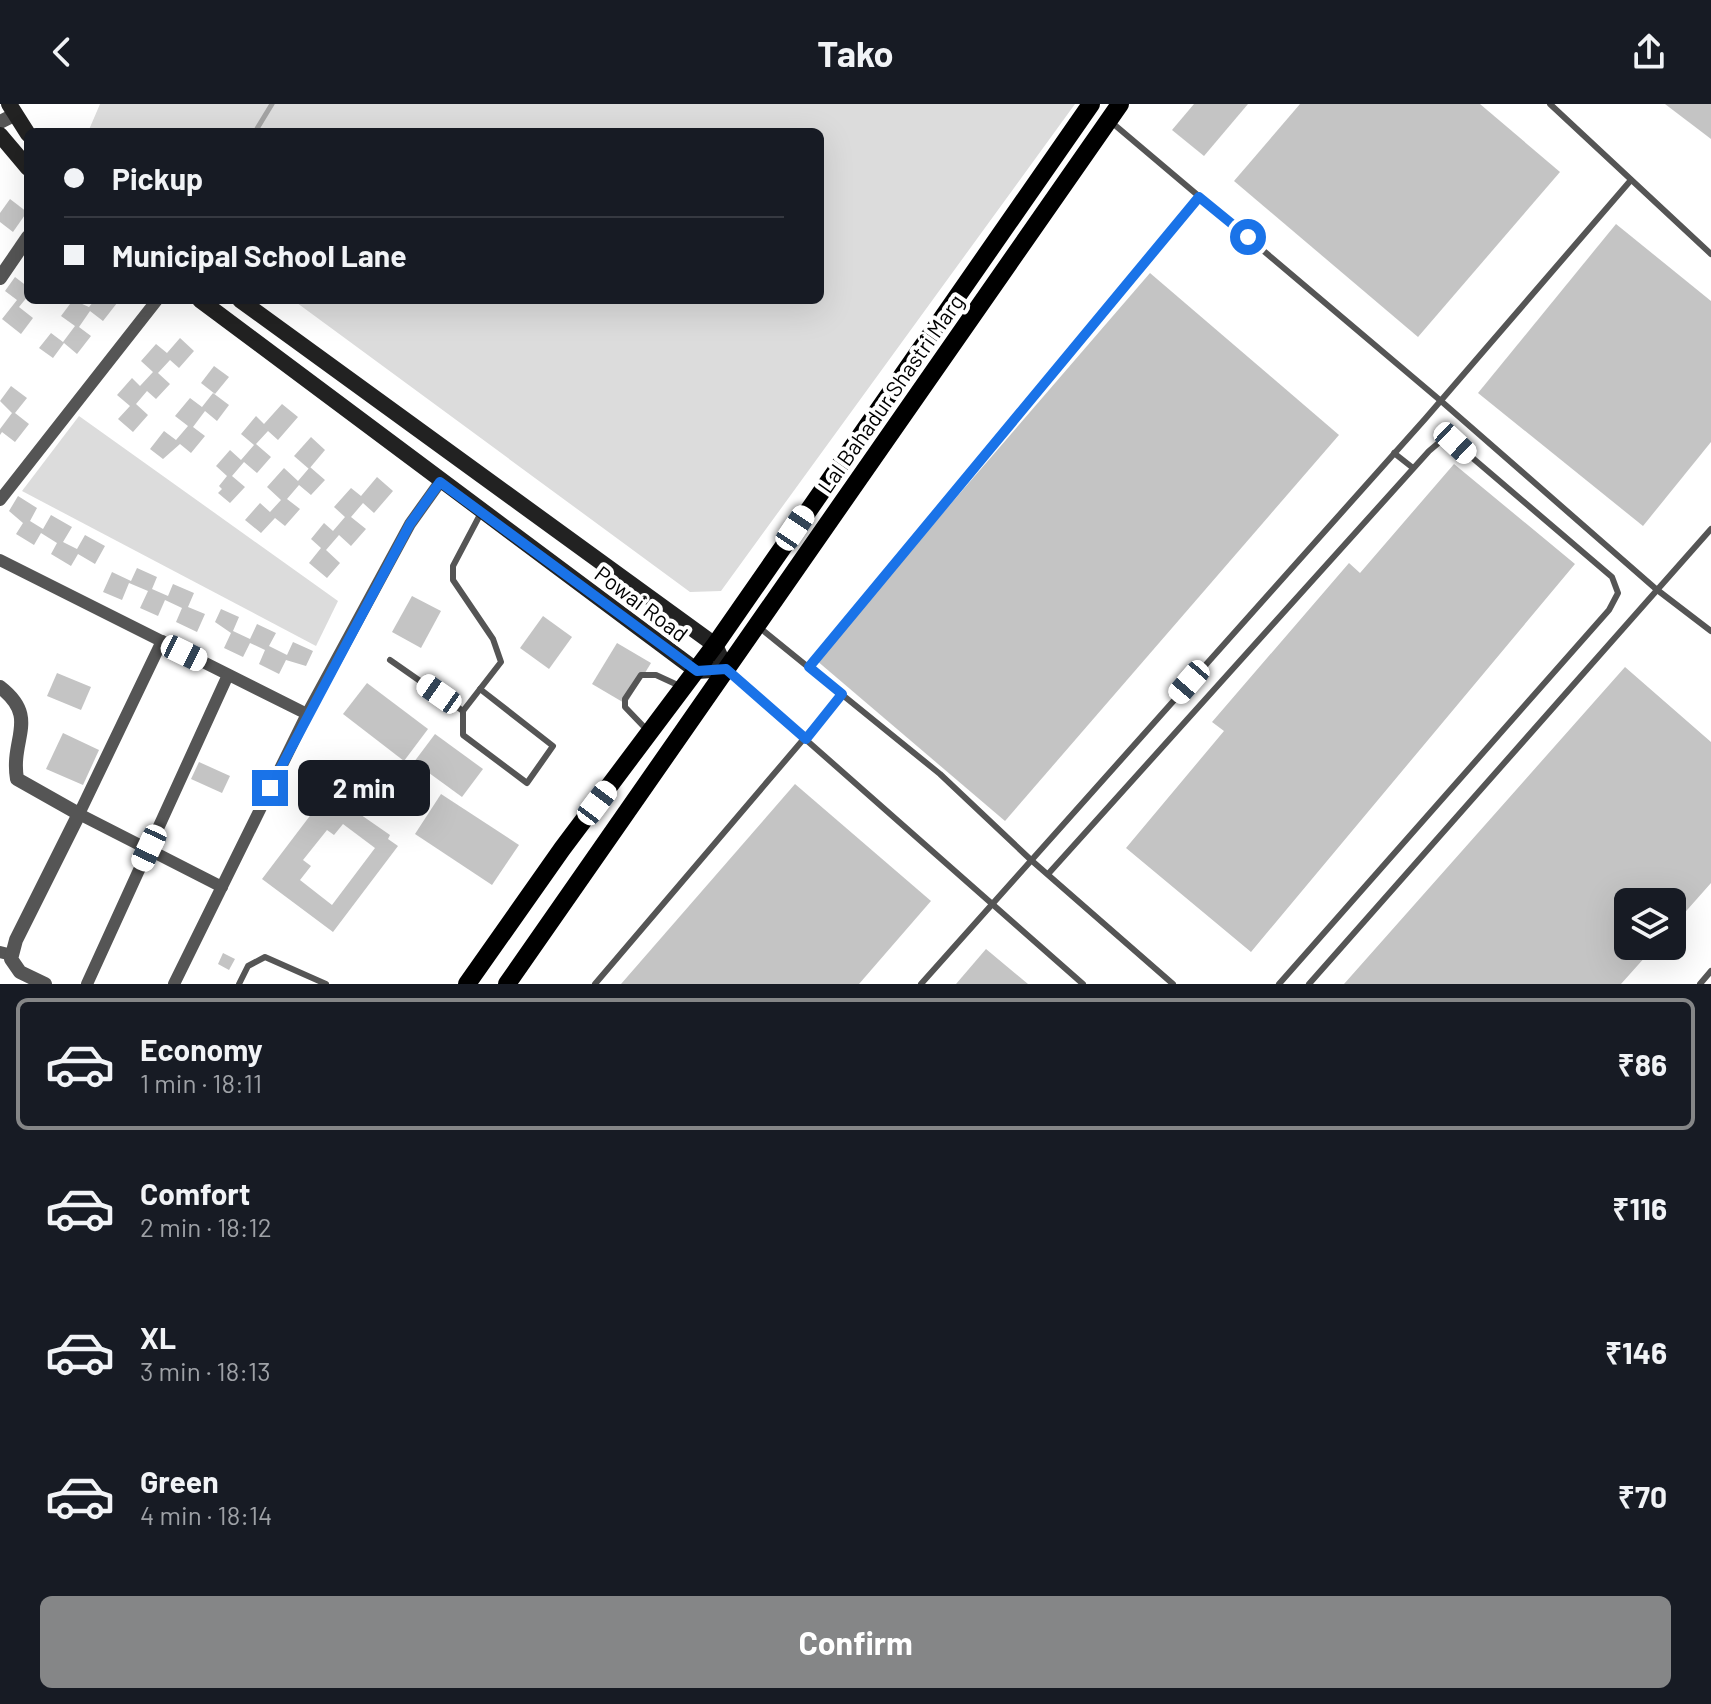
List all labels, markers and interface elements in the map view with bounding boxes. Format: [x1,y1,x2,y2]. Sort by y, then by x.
icon: back [40,30,84,74]
icon: share [1627,30,1671,74]
text: Tako [817,31,894,74]
text: Pickup [112,160,203,196]
route start [1230,219,1266,255]
text: Municipal School Lane [112,237,407,273]
street label: Lal Bahadur Shastri Marg [812,289,968,497]
car [1429,418,1481,468]
car [772,501,818,555]
street label: Powai Road [590,560,694,646]
car [157,632,211,674]
car [1164,656,1214,708]
car [412,670,466,718]
callout: 2 min [298,760,430,816]
route end [252,770,288,806]
text: 2 min [333,772,395,803]
car [573,777,621,829]
car [128,821,170,875]
map controls [1614,888,1686,960]
button: layers [1614,888,1686,960]
icon: car [44,1028,116,1100]
text: Economy [140,1031,263,1067]
text: ₹86 [1618,1046,1667,1082]
text: 1 min · 18:11 [140,1067,262,1098]
icon: car [44,1172,116,1244]
text: Comfort [140,1175,250,1211]
text: ₹116 [1612,1190,1667,1226]
text: 2 min · 18:12 [140,1211,272,1242]
icon: car [44,1316,116,1388]
text: XL [140,1319,176,1355]
text: ₹146 [1605,1334,1667,1370]
text: 3 min · 18:13 [140,1355,271,1386]
icon: car [44,1460,116,1532]
text: Green [140,1463,219,1499]
text: ₹70 [1618,1478,1667,1514]
text: 4 min · 18:14 [140,1499,272,1530]
button: Confirm [40,1596,1671,1688]

